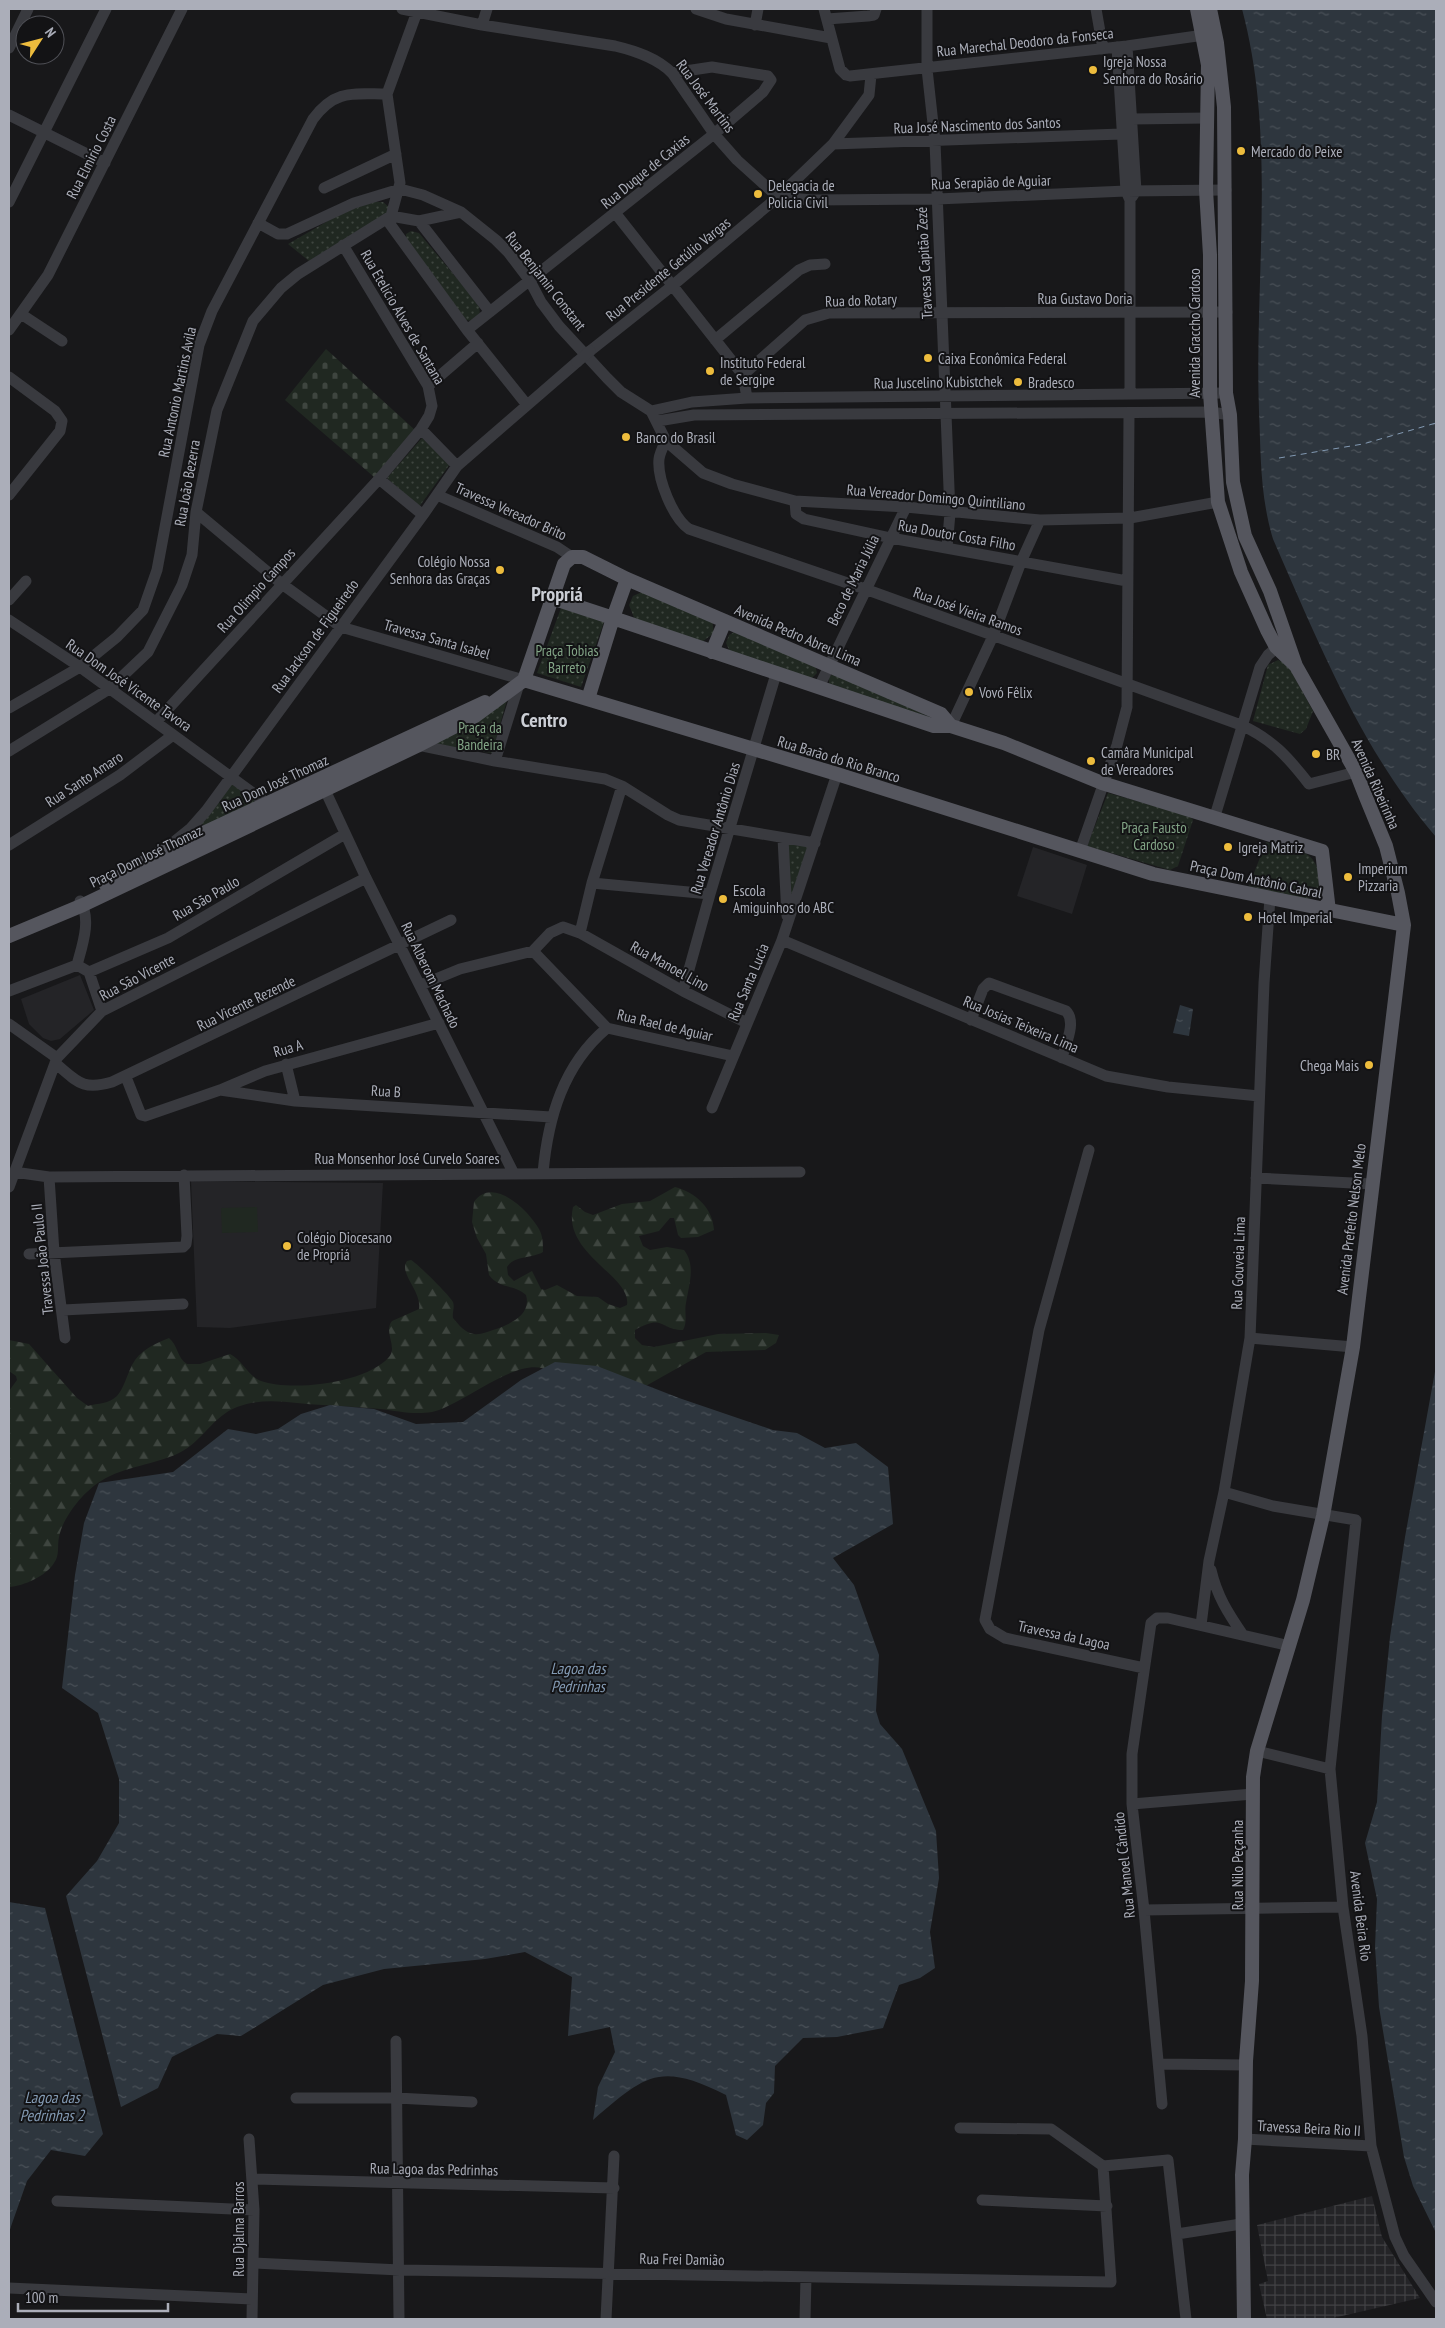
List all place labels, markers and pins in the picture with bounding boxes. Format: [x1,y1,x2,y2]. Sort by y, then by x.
place label: Igreja Nossa Senhora do Rosário [1103,52,1203,88]
marker: Igreja Nossa Senhora do Rosário [1087,64,1099,76]
place label: Mercado do Peixe [1251,142,1342,161]
marker: Mercado do Peixe [1235,145,1247,157]
place label: Delegacia de Policia Civil [768,176,835,212]
marker: Delegacia de Policia Civil [752,188,764,200]
place label: Caixa Econômica Federal [938,349,1067,368]
marker: Caixa Econômica Federal [922,352,934,364]
place label: Instituto Federal de Sergipe [720,353,806,389]
marker: Instituto Federal de Sergipe [704,365,716,377]
place label: Bradesco [1028,373,1075,392]
marker: Bradesco [1012,376,1024,388]
place label: Banco do Brasil [636,428,716,447]
marker: Banco do Brasil [620,431,632,443]
place label: Colégio Nossa Senhora das Graças [390,552,490,588]
marker: Colégio Nossa Senhora das Graças [494,564,506,576]
place label: Vovó Fêlix [978,683,1032,702]
marker: Vovó Fêlix [963,686,975,698]
place label: Camâra Municipal de Vereadores [1101,743,1194,779]
place label: BR [1326,745,1340,764]
marker: BR [1310,748,1322,760]
marker: Camâra Municipal de Vereadores [1085,755,1097,767]
place label: Igreja Matriz [1238,838,1303,857]
marker: Igreja Matriz [1222,841,1234,853]
place label: Imperium Pizzaria [1358,859,1408,895]
marker: Imperium Pizzaria [1342,871,1354,883]
place label: Escola Amiguinhos do ABC [733,881,834,917]
marker: Escola Amiguinhos do ABC [717,893,729,905]
place label: Hotel Imperial [1258,908,1333,927]
marker: Hotel Imperial [1242,911,1254,923]
place label: Chega Mais [1300,1056,1359,1075]
marker: Chega Mais [1363,1059,1375,1071]
place label: Colégio Diocesano de Propriá [297,1228,392,1264]
marker: Colégio Diocesano de Propriá [281,1240,293,1252]

